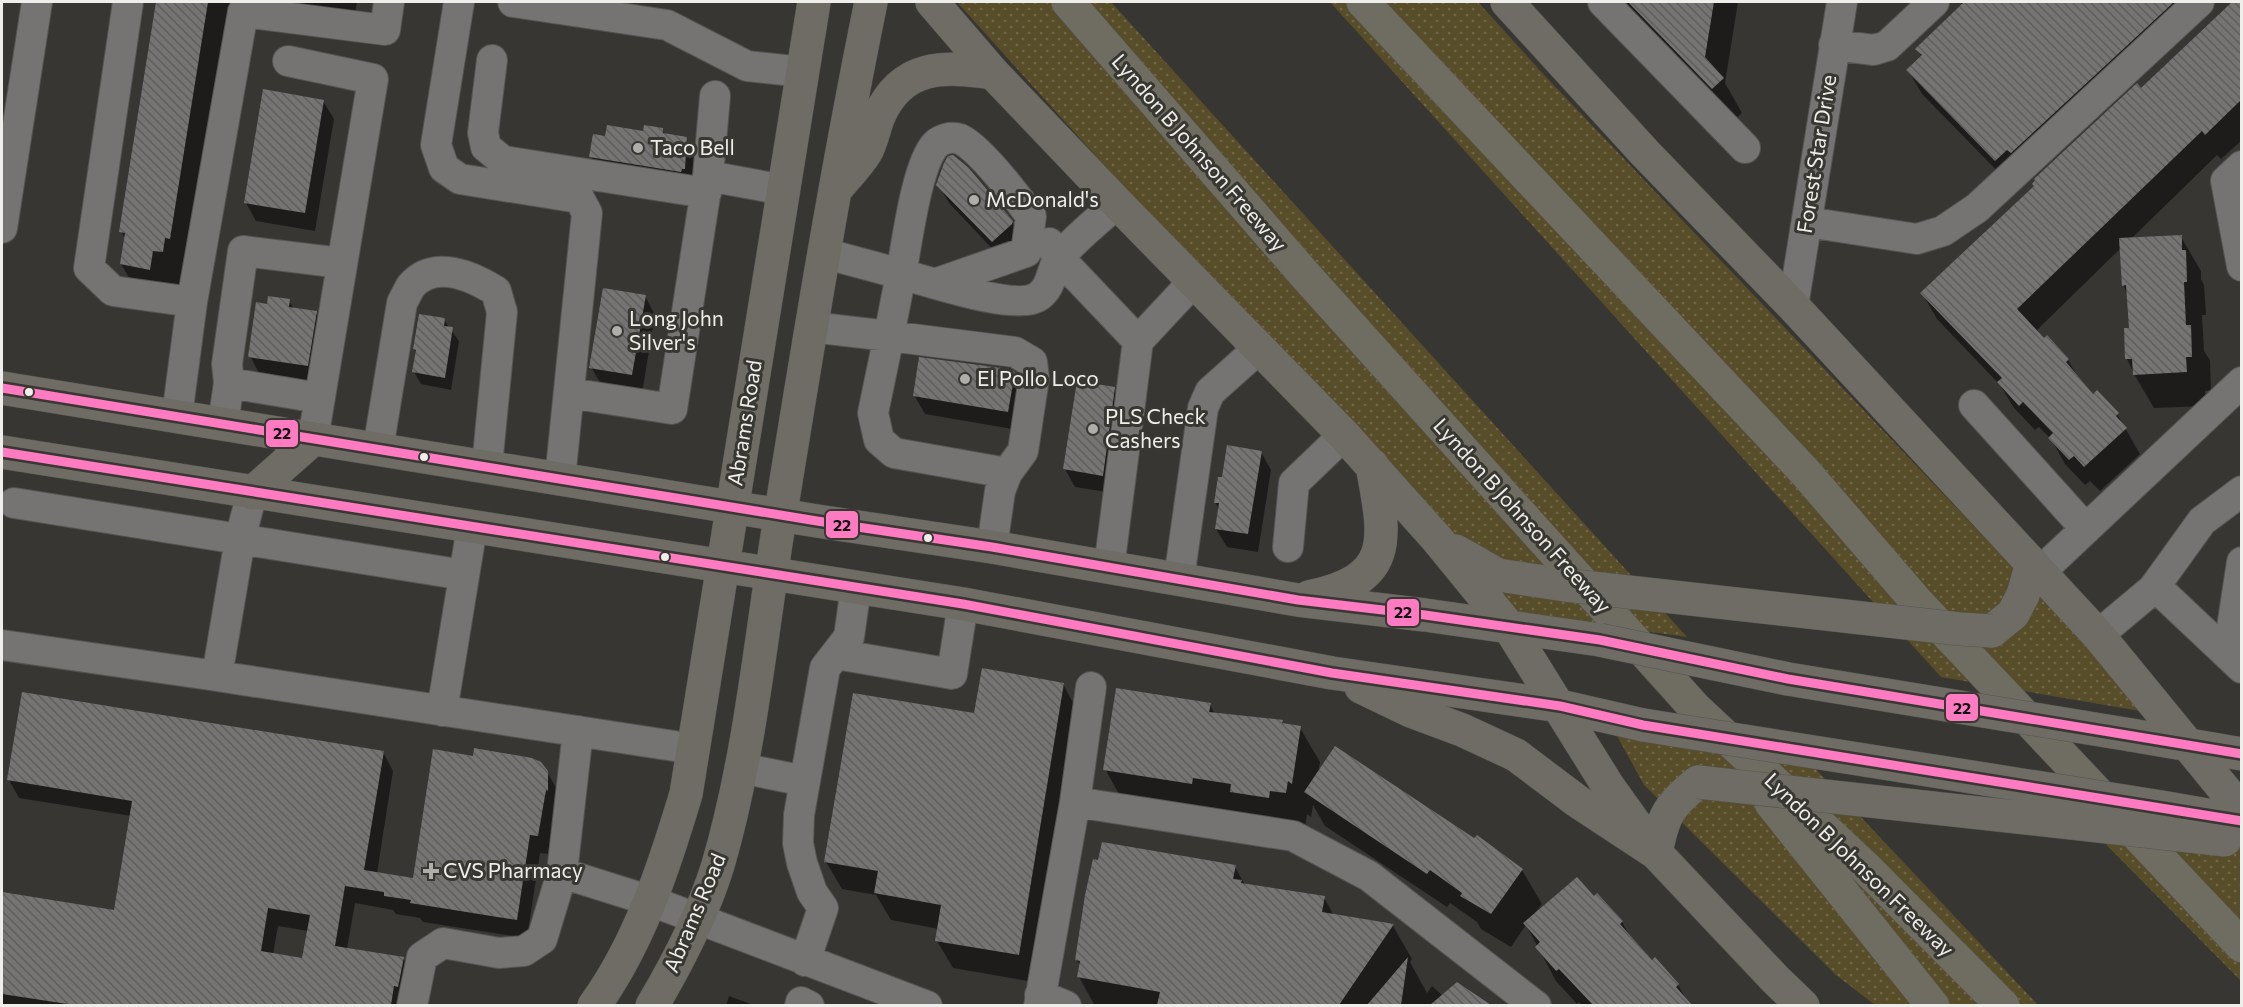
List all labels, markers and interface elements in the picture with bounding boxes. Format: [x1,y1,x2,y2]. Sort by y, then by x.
street label: Lyndon B Johnson Freeway [1108,48,1293,256]
street label: Forest Star Drive [1791,73,1840,235]
place label: Taco Bell [650,134,735,159]
marker: Taco Bell [631,141,645,155]
place label: McDonald's [986,186,1099,211]
marker: McDonald's [967,193,981,207]
place label: Long John Silver's [629,305,724,354]
marker: Long John Silver's [610,324,624,338]
street label: Abrams Road [721,358,766,487]
place label: El Pollo Loco [977,365,1099,390]
marker: El Pollo Loco [958,372,972,386]
unlabelled marker [23,386,35,398]
place label: PLS Check Cashers [1105,403,1206,452]
street label: Lyndon B Johnson Freeway [1429,412,1617,618]
line badge: 22 [265,419,299,448]
marker: PLS Check Cashers [1086,422,1100,436]
text: 22 [273,423,291,442]
unlabelled marker [418,451,430,463]
line badge: 22 [825,510,859,539]
text: 22 [833,515,851,534]
unlabelled marker [922,532,934,544]
unlabelled marker [659,551,671,563]
line badge: 22 [1386,598,1420,627]
text: 22 [1394,602,1412,621]
line badge: 22 [1945,693,1979,722]
text: 22 [1953,698,1971,717]
street label: Lyndon B Johnson Freeway [1760,767,1960,961]
street label: Abrams Road [657,849,730,976]
place label: CVS Pharmacy [443,857,583,882]
marker: CVS Pharmacy [424,864,438,878]

